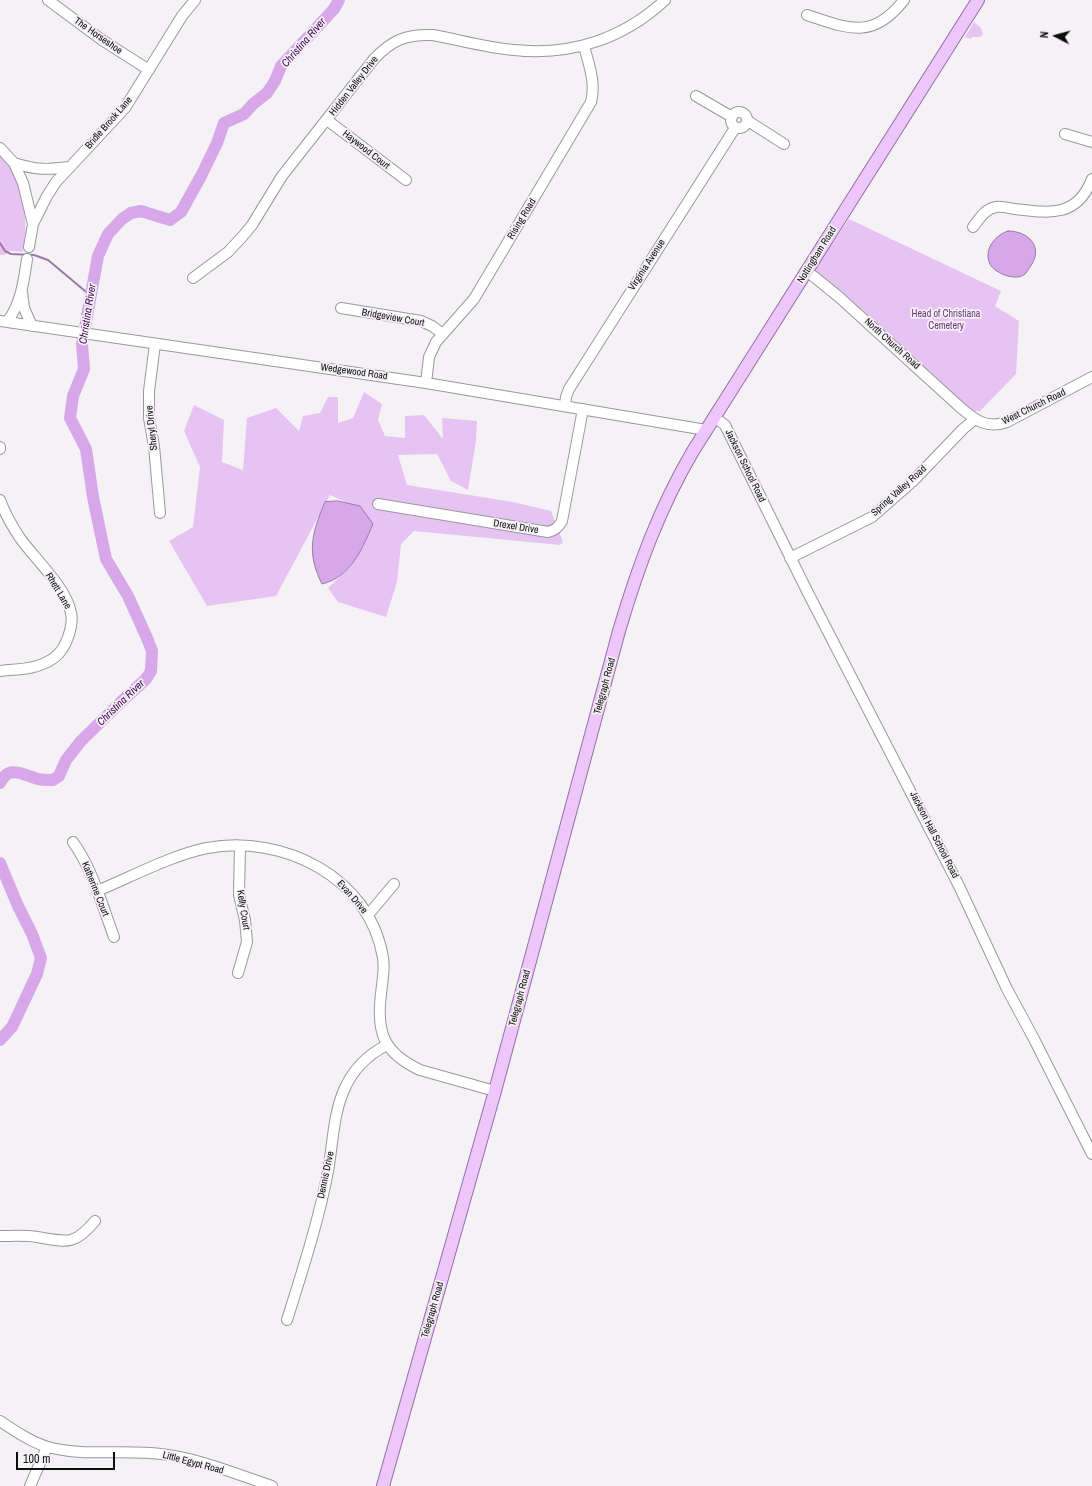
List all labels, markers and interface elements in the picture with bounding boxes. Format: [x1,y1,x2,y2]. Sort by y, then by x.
street label: The Horseshoe [72,15,124,57]
water label: Christina River [279,16,329,70]
north arrow [1036,16,1076,56]
text: N [1037,31,1051,39]
street label: Hidden Valley Drive [327,54,381,118]
street label: Bridle Brook Lane [83,94,135,152]
street label: Haywood Court [340,128,392,172]
street label: Rising Road [505,196,539,242]
street label: Nottingham Road [795,225,839,285]
street label: Virginia Avenue [626,237,668,293]
water label: Christina River [77,283,99,345]
street label: Bridgeview Court [361,307,425,329]
park label: Head of Christiana Cemetery [912,308,980,332]
street label: North Church Road [862,316,922,372]
street label: Wedgewood Road [320,361,388,383]
street label: West Church Road [1000,386,1068,428]
street label: Sheryl Drive [144,405,160,451]
street label: Jackson School Road [722,428,768,504]
street label: Spring Valley Road [869,463,929,519]
street label: Drexel Drive [493,518,539,536]
street label: Rhett Lane [43,571,73,611]
street label: Telegraph Road [592,656,618,716]
water label: Christina River [95,677,147,729]
street label: Jackson Hall School Road [907,790,961,880]
street label: Katherine Court [79,860,111,918]
street label: Evan Drive [334,878,370,916]
street label: Kelly Court [234,889,252,931]
street label: Telegraph Road [507,968,533,1028]
street label: Dennis Drive [315,1150,337,1200]
street label: Telegraph Road [419,1281,447,1339]
scale bar [18,1444,117,1470]
street label: Little Egypt Road [161,1449,225,1477]
text: 100 m [23,1451,50,1467]

